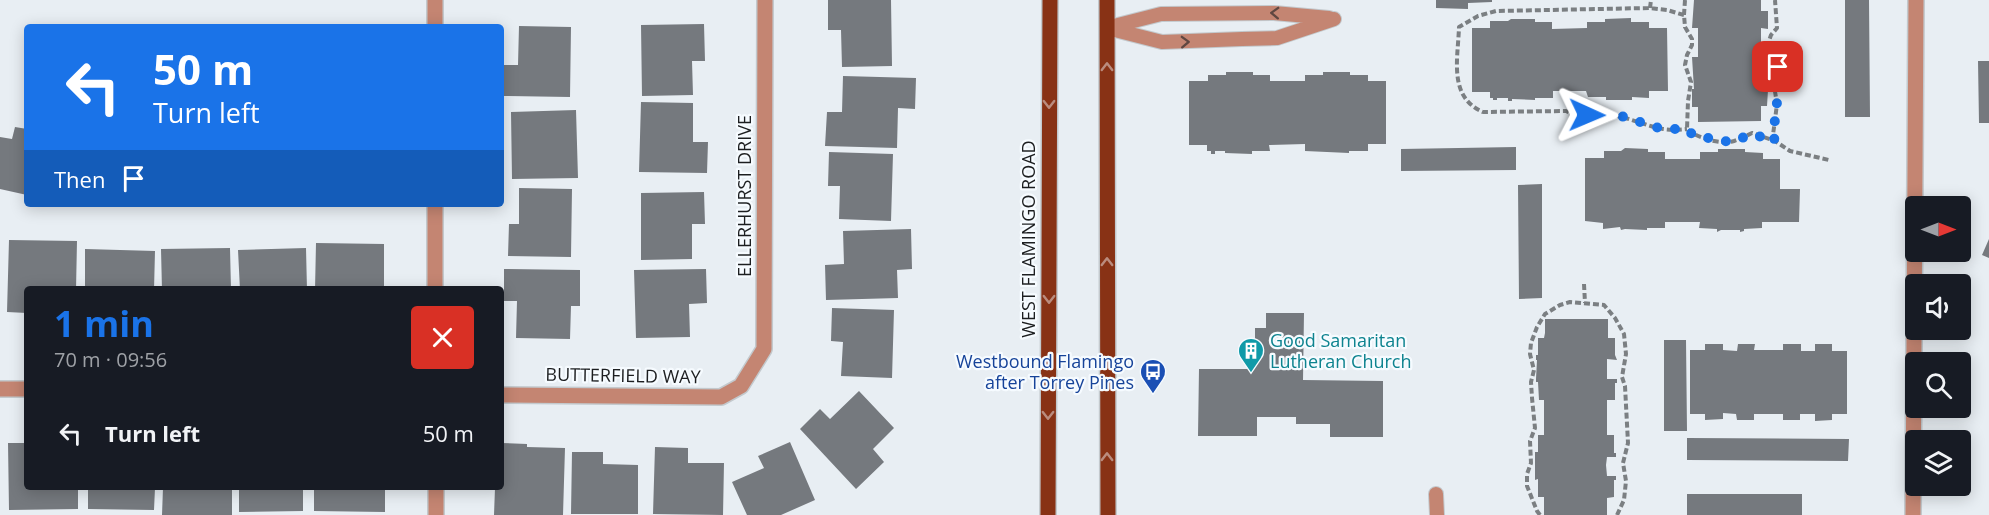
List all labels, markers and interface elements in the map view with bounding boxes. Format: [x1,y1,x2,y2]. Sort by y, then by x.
one-way arrow [1271,7,1280,20]
one-way arrow [1180,35,1189,48]
text: 50 m [153,40,253,97]
pin [1752,41,1803,92]
icon: left [54,48,132,126]
icon: arrive [1761,50,1794,83]
one-way arrow [1101,62,1113,71]
position arrow [1555,83,1619,147]
text: Turn left [153,94,260,131]
one-way arrow [1043,99,1056,108]
street label: ELLERHURST DRIVE [732,115,756,277]
street label: WEST FLAMINGO ROAD [1016,140,1040,338]
icon: arrive [117,162,150,195]
text: Then [54,164,105,194]
north arrow [1905,196,1971,262]
map controls [1905,196,1971,496]
one-way arrow [1101,257,1113,266]
button: sound [1905,274,1971,340]
one-way arrow [1043,294,1055,303]
text: 1 min [54,299,154,348]
button: close [411,306,474,369]
place label: Good Samaritan Lutheran Church [1270,328,1412,373]
building icon: Good Samaritan Lutheran Church [1236,336,1266,374]
text: 70 m · 09:56 [54,346,167,373]
place label: Westbound Flamingo after Torrey Pines [956,349,1134,394]
button: search [1905,352,1971,418]
bus stop icon: Westbound Flamingo after Torrey Pines [1138,357,1168,395]
street label: BUTTERFIELD WAY [545,362,702,388]
one-way arrow [1042,410,1054,419]
icon: left [54,417,87,450]
text: Turn left [105,418,200,448]
text: 50 m [423,418,474,448]
button: layers [1905,430,1971,496]
one-way arrow [1101,452,1113,461]

